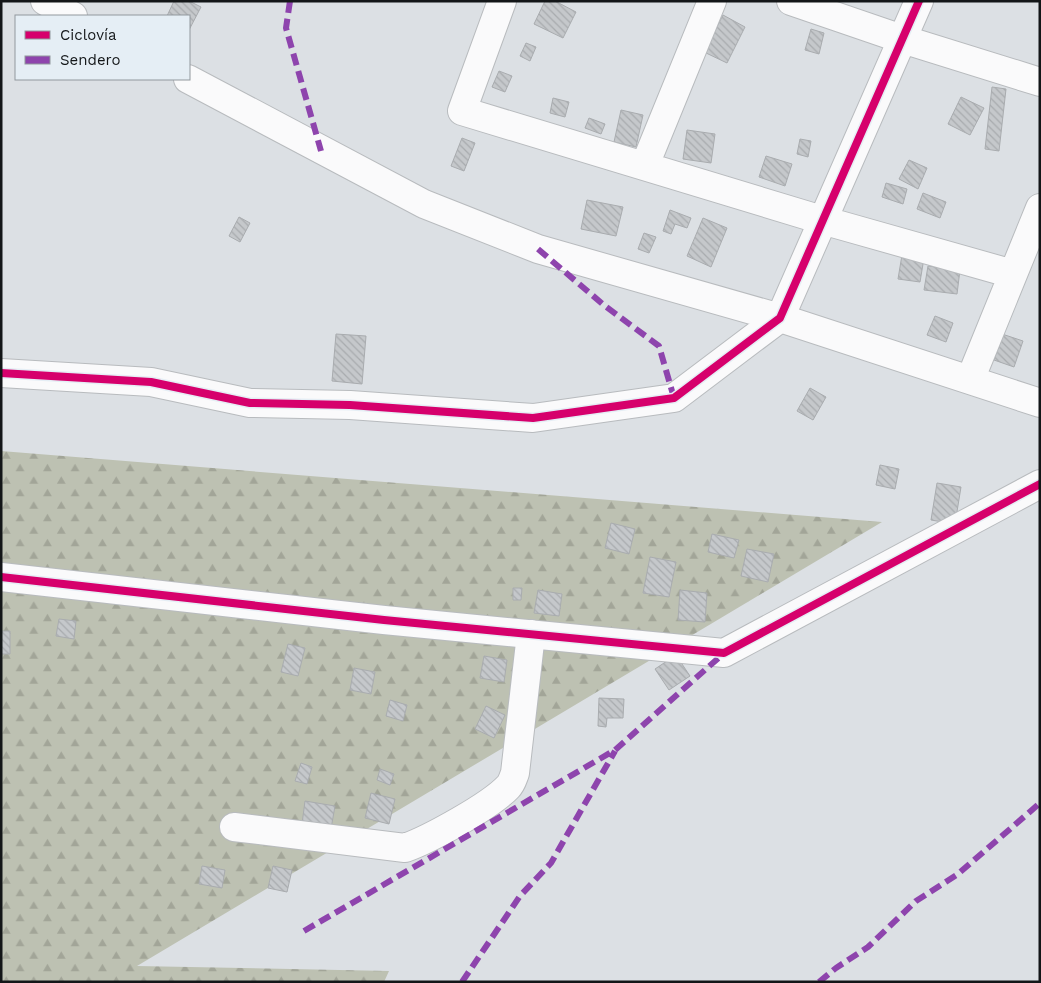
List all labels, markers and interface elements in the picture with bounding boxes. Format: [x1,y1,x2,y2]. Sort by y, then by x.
legend [15,15,190,80]
text: Ciclovía [60,26,117,44]
text: Sendero [60,51,121,69]

